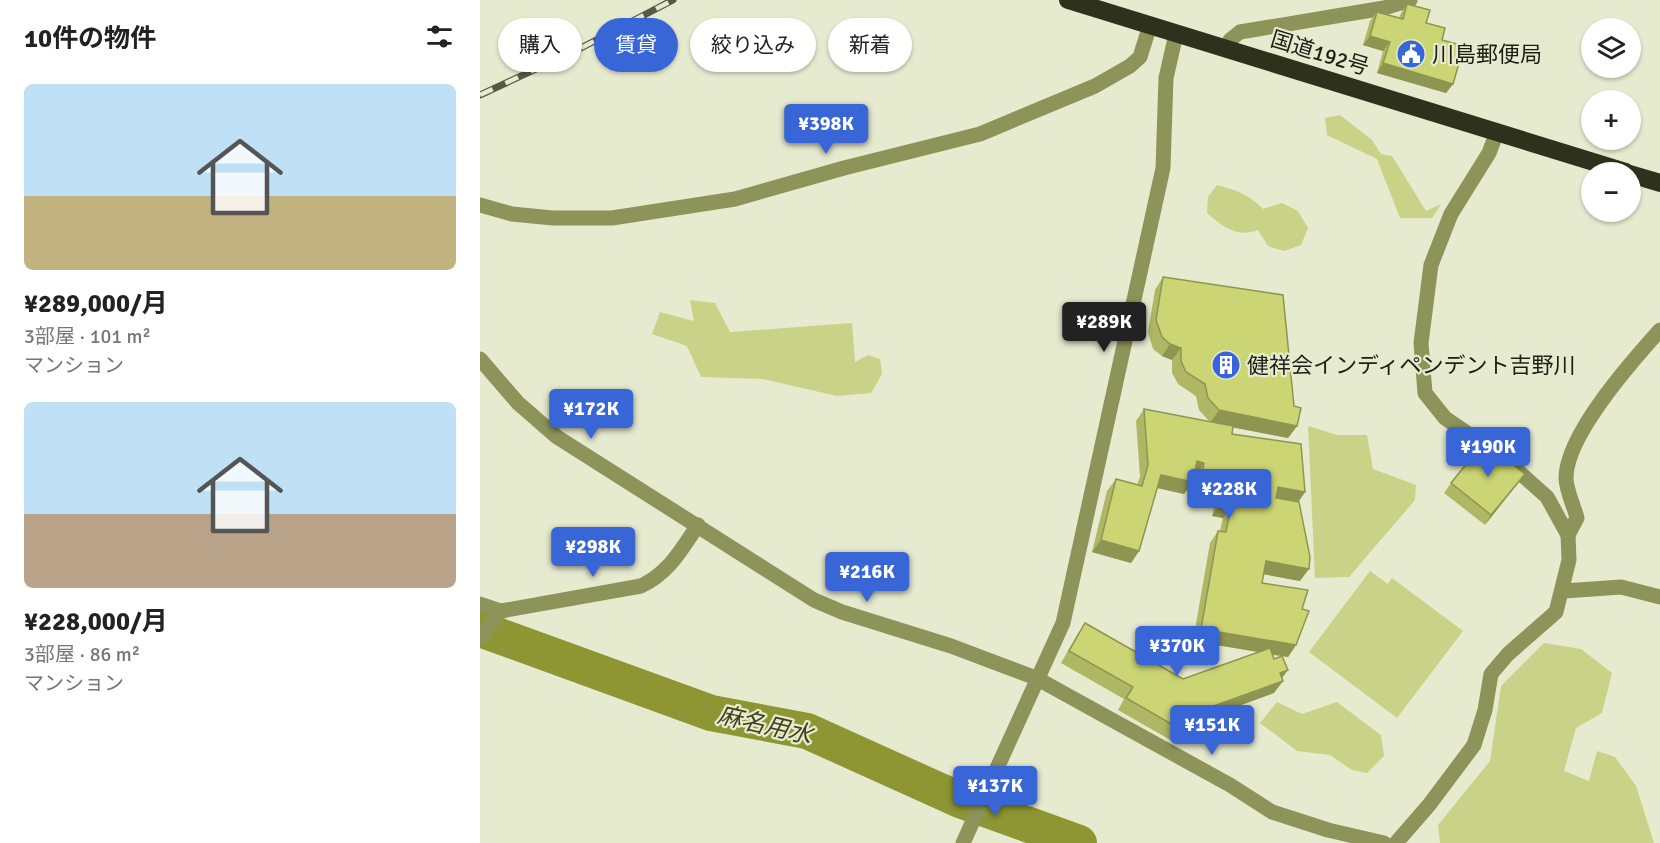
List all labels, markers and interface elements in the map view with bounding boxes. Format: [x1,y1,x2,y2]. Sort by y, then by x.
chip: 購入 [498,18,582,72]
chip: 賃貸 [594,18,678,72]
chip: 絞り込み [690,18,816,72]
chip: 新着 [828,18,912,72]
map controls [1581,18,1641,222]
button: layers [1581,18,1641,78]
icon: filters [423,20,456,53]
text: 10件の物件 [24,23,156,55]
street label: 国道192号 [1267,25,1373,81]
public building icon: 川島郵便局 [1395,38,1427,70]
place label: 川島郵便局 [1432,41,1542,68]
button: + [1581,90,1641,150]
pin: ¥398K [784,104,868,155]
text: ¥398K [798,111,854,136]
icon: home [186,123,294,231]
button: − [1581,162,1641,222]
text: ¥289,000/月 [24,288,168,320]
pin: ¥289K [1062,302,1146,353]
text: ¥289K [1076,309,1132,334]
text: 3部屋 · 101 m² [24,324,151,349]
building icon: 健祥会インディペンデント吉野川 [1210,349,1242,381]
place label: 健祥会インディペンデント吉野川 [1247,352,1575,379]
text: マンション [24,353,124,378]
pin: ¥172K [549,389,633,440]
text: ¥172K [563,396,619,421]
pin: ¥190K [1446,427,1530,478]
text: ¥190K [1460,434,1516,459]
icon: home [186,441,294,549]
pin: ¥228K [1187,469,1271,520]
text: ¥228K [1201,476,1257,501]
pin: ¥298K [551,527,635,578]
text: ¥298K [565,534,621,559]
pin: ¥216K [825,552,909,603]
text: ¥216K [839,559,895,584]
text: ¥228,000/月 [24,606,168,638]
pin: ¥370K [1135,626,1219,677]
text: ¥370K [1149,633,1205,658]
text: 3部屋 · 86 m² [24,642,140,667]
text: マンション [24,671,124,696]
water label: 麻名用水 [715,700,818,751]
pin: ¥151K [1170,705,1254,756]
text: ¥151K [1184,712,1240,737]
pin: ¥137K [953,766,1037,817]
text: ¥137K [967,773,1023,798]

